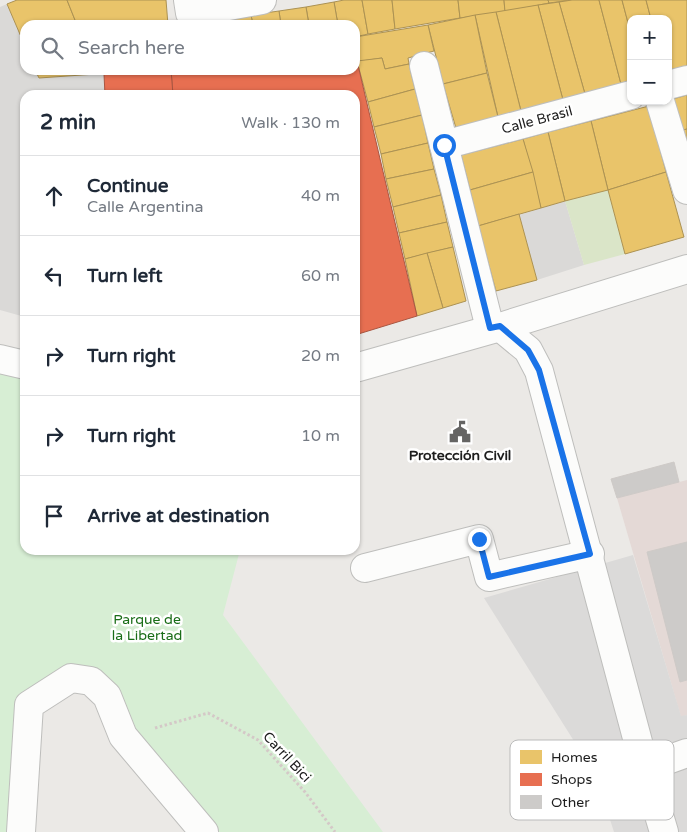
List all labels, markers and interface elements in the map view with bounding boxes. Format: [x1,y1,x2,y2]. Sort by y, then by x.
map controls [627,15,672,105]
button: + [627,15,672,60]
search box [20,20,360,75]
icon: search [38,34,66,62]
text: Search here [78,37,185,59]
button: − [627,60,672,105]
street label: Calle Brasil [500,102,574,138]
text: 2 min [40,110,96,135]
text: Walk · 130 m [241,113,340,133]
route start [433,134,456,157]
text: Continue [87,175,169,197]
icon: ahead [40,182,68,210]
text: 40 m [301,186,340,206]
text: Calle Argentina [87,197,204,217]
icon: left [40,262,68,290]
text: Turn left [87,265,163,287]
text: 60 m [301,266,340,286]
icon: right [40,342,68,370]
text: Turn right [87,345,175,367]
text: 20 m [301,346,340,366]
public building icon: Protección Civil [447,419,473,445]
icon: right [40,422,68,450]
text: Turn right [87,425,175,447]
text: 10 m [301,426,340,446]
place label: Protección Civil [409,447,511,464]
icon: arrive [40,502,68,530]
text: Arrive at destination [87,505,270,527]
route end [468,528,491,551]
park label: Parque de la Libertad [112,611,182,644]
street label: Carril Bici [259,728,315,786]
legend [510,740,674,820]
text: Homes [551,749,598,766]
text: Shops [551,771,592,788]
text: Other [551,794,590,811]

